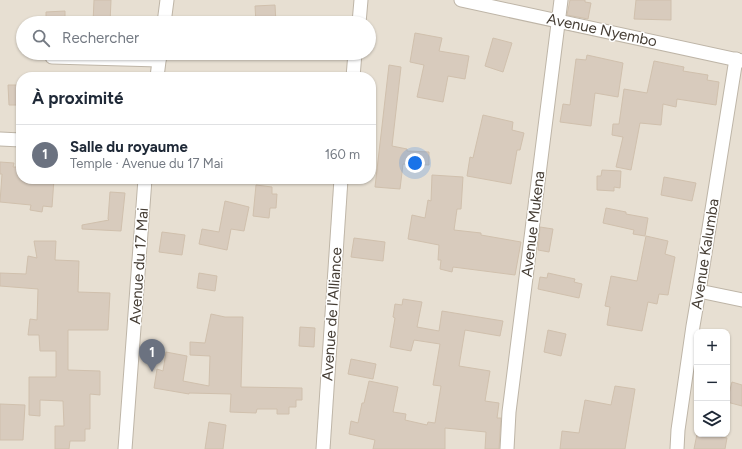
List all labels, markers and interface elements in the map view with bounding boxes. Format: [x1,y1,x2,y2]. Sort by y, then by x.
street label: Avenue Nyembo [545,10,659,51]
search box [16,16,376,60]
icon: search [30,27,52,49]
text: Rechercher [62,29,139,47]
text: À proximité [32,88,123,108]
text: Salle du royaume [70,138,188,156]
text: 1 [42,147,48,162]
text: 160 m [325,147,360,162]
your location [405,153,425,173]
text: Temple · Avenue du 17 Mai [70,156,223,171]
street label: Avenue Mukena [518,170,548,278]
street label: Avenue Kalumba [687,197,723,311]
street label: Avenue du 17 Mai [126,207,152,325]
street label: Avenue de l'Alliance [318,247,346,381]
map controls [694,329,730,437]
button: + [694,329,730,365]
pin: 1 [139,339,165,372]
button: − [694,365,730,401]
button: layers [694,401,730,437]

